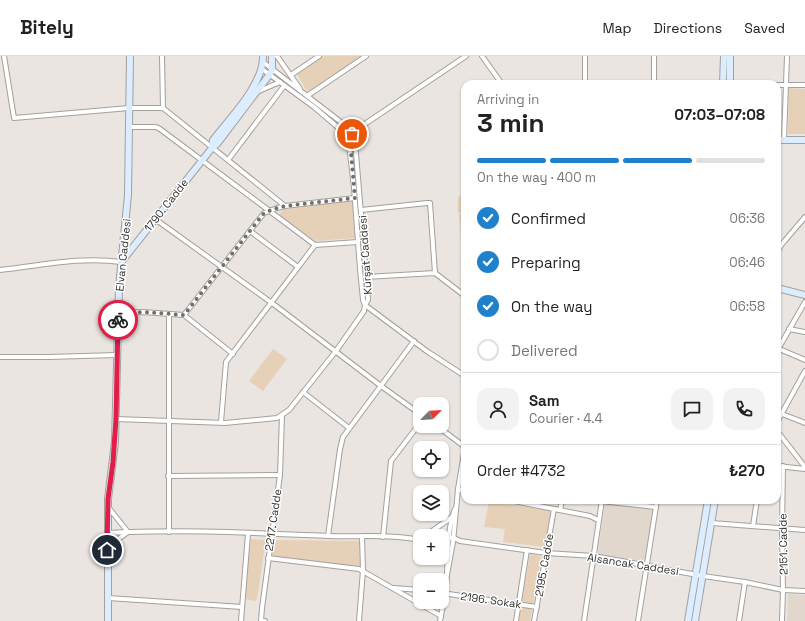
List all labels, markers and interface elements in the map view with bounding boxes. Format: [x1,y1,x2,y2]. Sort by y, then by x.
text: Bitely [20,15,74,40]
text: Map [602,19,632,37]
text: Directions [654,19,722,37]
text: Saved [744,19,785,37]
text: Arriving in [477,91,539,108]
text: 07:03–07:08 [674,105,765,124]
text: 3 min [477,106,545,140]
pin [335,117,369,151]
icon: bag [341,123,363,145]
text: On the way · 400 m [477,169,596,186]
street label: 1790. Cadde [141,176,191,234]
icon: check [477,207,499,229]
text: Confirmed [511,209,586,228]
text: 06:36 [730,210,765,227]
street label: Kürşat Caddesi [355,215,375,295]
street label: Elvan Caddesi [112,218,134,292]
icon: check [477,251,499,273]
text: Preparing [511,253,581,272]
text: 06:46 [729,254,765,271]
icon: check [477,295,499,317]
text: On the way [511,297,592,316]
text: 06:58 [730,298,765,315]
courier [98,300,138,340]
icon: bike [107,309,129,331]
text: Delivered [511,341,578,360]
button: person [477,388,519,430]
button: chat [671,388,713,430]
button: phone [723,388,765,430]
text: Sam [529,391,560,410]
north arrow [413,397,449,433]
map controls [413,397,449,609]
text: Courier · 4.4 [529,410,603,427]
button: locate [413,441,449,477]
text: Order #4732 [477,461,565,480]
text: ₺270 [729,461,765,480]
button: layers [413,485,449,521]
street label: 2217. Cadde [262,488,284,552]
street label: 2151. Cadde [775,513,791,575]
button: + [413,529,449,565]
street label: 2195. Cadde [532,532,556,598]
pin [90,533,124,567]
icon: home [96,539,118,561]
street label: Alsancak Caddesi [586,550,680,578]
button: − [413,573,449,609]
street label: 2196. Sokak [460,589,523,611]

